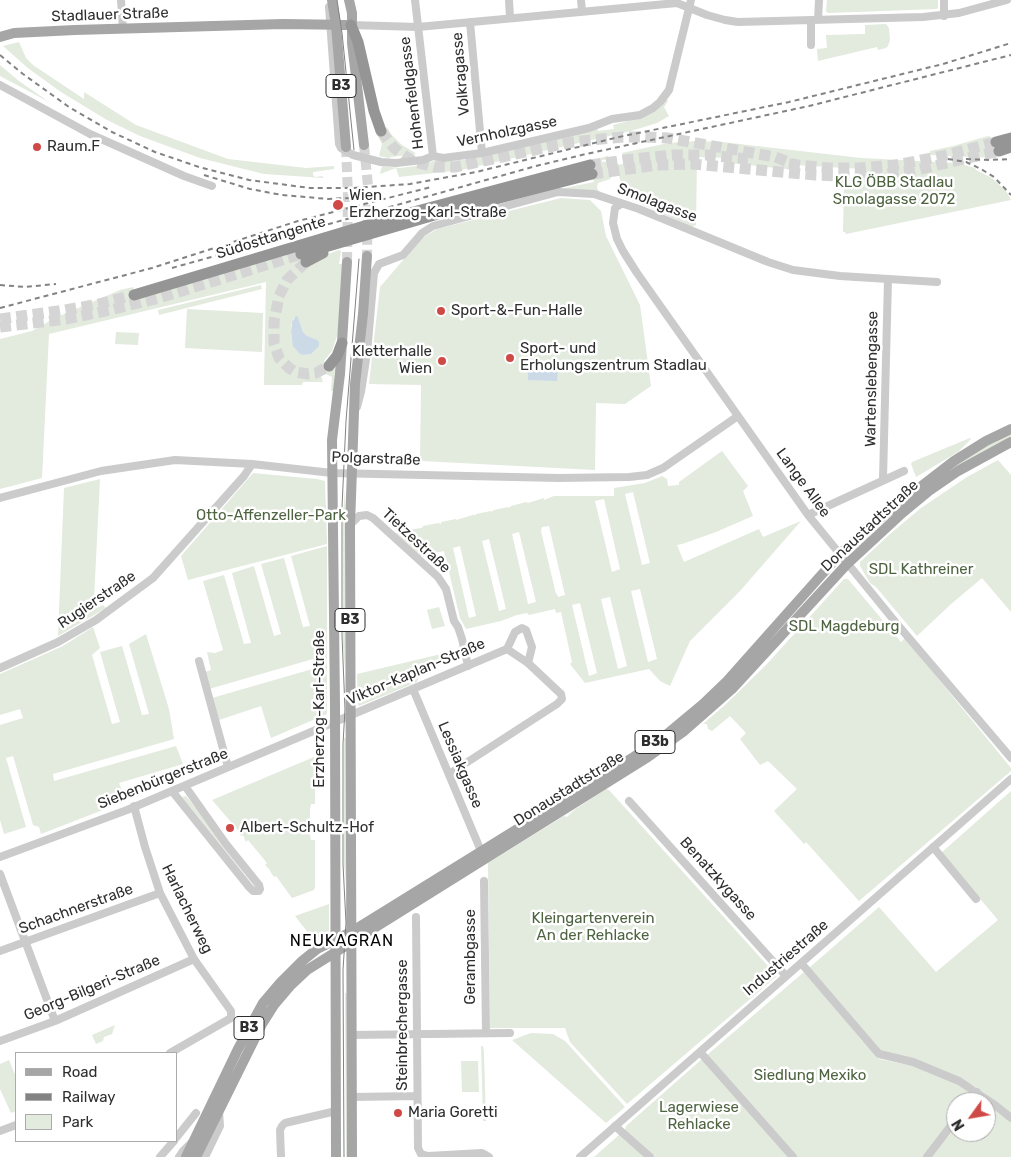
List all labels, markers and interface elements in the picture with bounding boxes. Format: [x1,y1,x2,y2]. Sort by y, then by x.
street label: Stadlauer Straße [51,4,169,26]
street label: Volkragasse [448,31,474,117]
street label: Hohenfeldgasse [396,36,428,150]
road number: B3 [326,74,356,98]
street label: Vernholzgasse [455,113,559,151]
place label: Raum.F [47,138,100,156]
marker: Raum.F [31,141,43,153]
park label: KLG ÖBB Stadlau Smolagasse 2072 [833,174,955,209]
street label: Smolagasse [615,180,699,226]
place label: Wien Erzherzog-Karl-Straße [349,187,507,222]
marker: Wien Erzherzog-Karl-Straße [331,198,345,212]
street label: Südosttangente [214,213,328,263]
place label: Sport-&-Fun-Halle [451,302,583,320]
marker: Sport-&-Fun-Halle [435,305,447,317]
street label: Wartenslebengasse [862,311,882,447]
place label: Sport- und Erholungszentrum Stadlau [520,340,707,375]
place label: Kletterhalle Wien [352,343,432,378]
marker: Sport- und Erholungszentrum Stadlau [504,352,516,364]
marker: Kletterhalle Wien [436,355,448,367]
street label: Lange Allee [772,445,834,521]
street label: Polgarstraße [331,448,421,470]
street label: Donaustadtstraße [818,476,922,576]
street label: Tietzestraße [378,505,454,577]
park label: Otto-Affenzeller-Park [196,507,346,525]
park label: SDL Kathreiner [869,561,973,579]
street label: Rugierstraße [55,567,139,633]
road number: B3 [335,608,365,632]
park label: SDL Magdeburg [789,618,899,636]
street label: Erzherzog-Karl-Straße [311,630,329,788]
street label: Viktor-Kaplan-Straße [344,635,488,709]
street label: Lessiakgasse [434,719,486,811]
road number: B3b [635,730,675,754]
street label: Siebenbürgerstraße [95,745,231,813]
street label: Donaustadtstraße [511,748,627,830]
place label: Albert-Schultz-Hof [240,819,374,837]
marker: Albert-Schultz-Hof [224,822,236,834]
street label: Benatzkygasse [676,834,760,924]
street label: Harlacherweg [158,861,216,957]
street label: Schachnerstraße [16,880,136,938]
street label: Gerambgasse [462,909,480,1005]
park label: Kleingartenverein An der Rehlacke [532,910,654,945]
street label: Industriestraße [740,916,832,1000]
district label: NEUKAGRAN [289,931,395,951]
street label: Georg-Bilgeri-Straße [21,951,163,1025]
street label: Steinbrechergasse [394,959,412,1091]
road number: B3 [234,1016,264,1040]
legend [15,1052,178,1142]
text: Road [62,1063,98,1081]
park label: Siedlung Mexiko [754,1067,866,1085]
text: Railway [62,1088,116,1106]
north arrow [946,1092,996,1142]
park label: Lagerwiese Rehlacke [659,1099,739,1134]
place label: Maria Goretti [408,1104,498,1122]
marker: Maria Goretti [392,1107,404,1119]
text: Park [62,1113,93,1131]
text: N [949,1116,969,1133]

